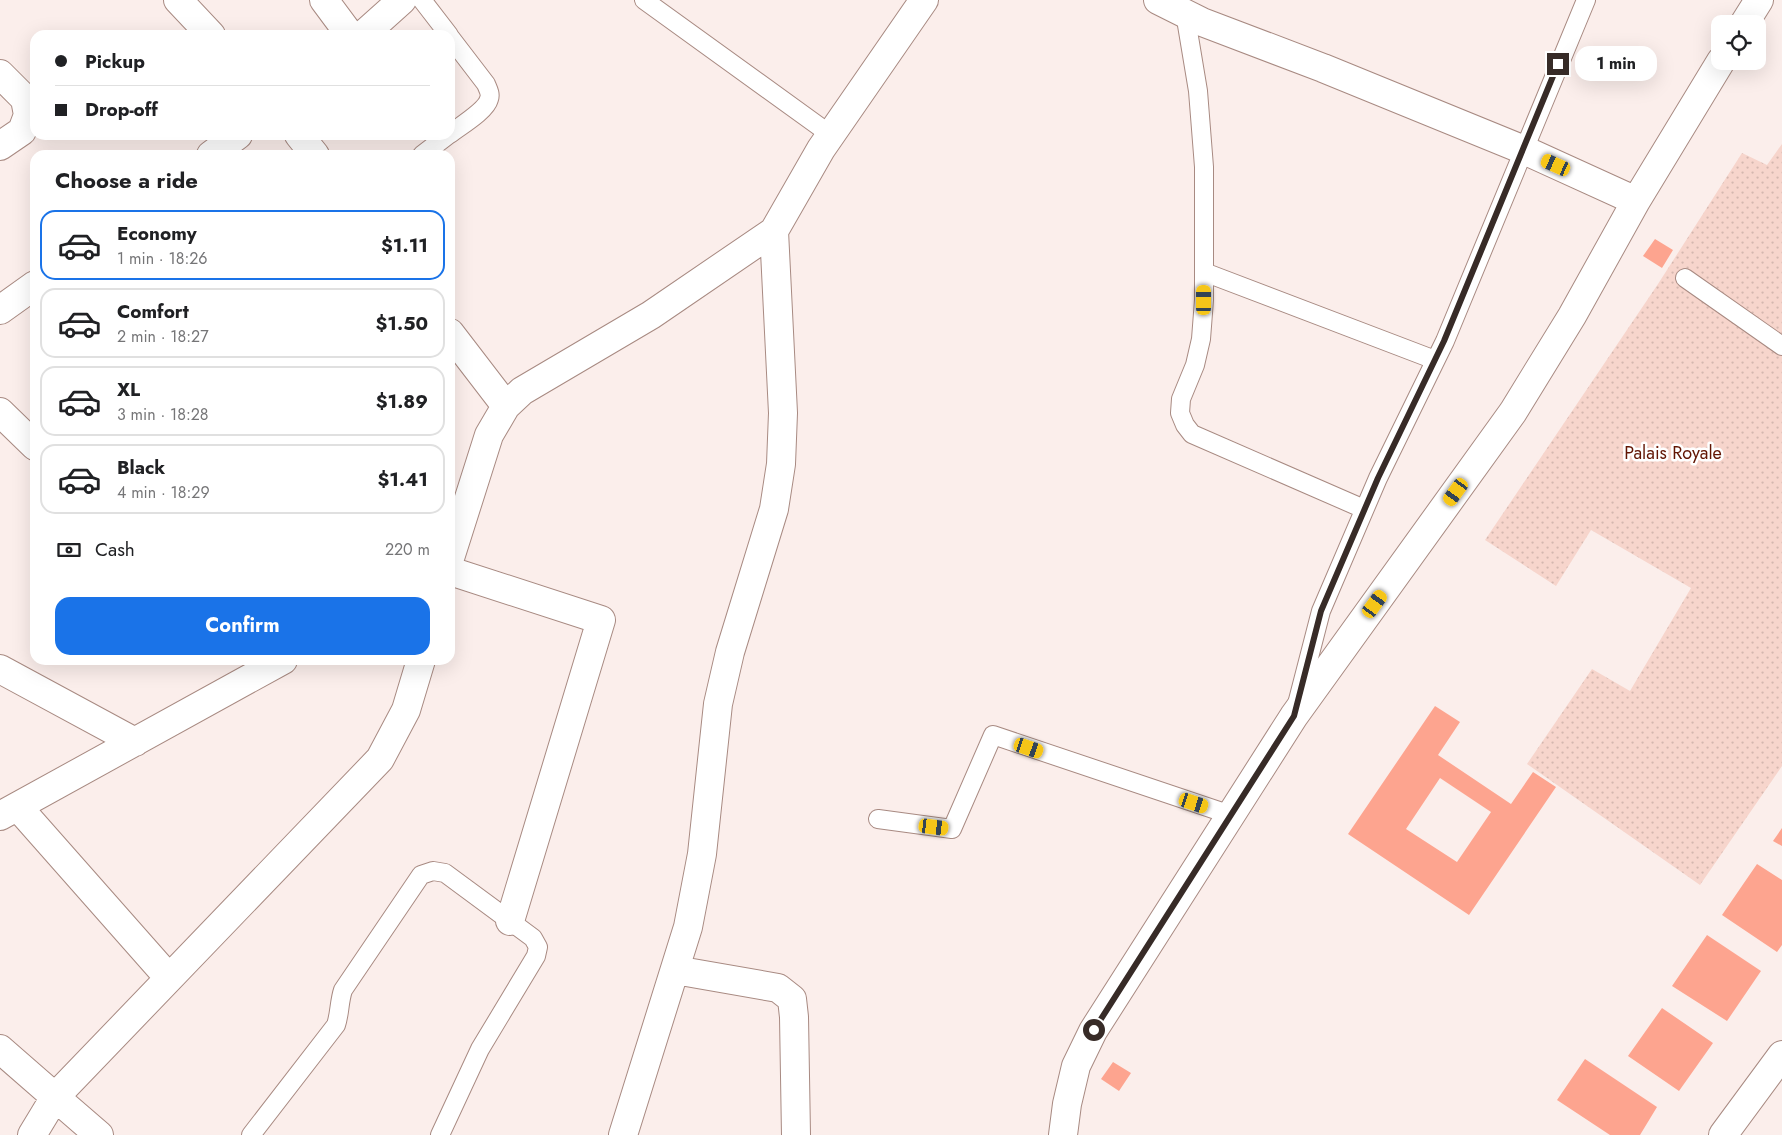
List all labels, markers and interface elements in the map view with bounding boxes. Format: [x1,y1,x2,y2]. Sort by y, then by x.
map controls [1711,15,1766,70]
button: locate [1711,15,1766,70]
callout: 1 min [1576,46,1658,82]
text: Pickup [85,48,145,75]
text: 1 min [1596,52,1636,75]
route end [1547,53,1569,75]
text: Drop-off [85,96,158,123]
car [1539,152,1572,178]
text: Choose a ride [55,164,198,196]
text: Economy [117,220,197,247]
icon: car [57,223,102,268]
text: $1.11 [381,232,428,259]
text: 1 min · 18:26 [117,247,208,270]
car [1196,285,1211,315]
text: Comfort [117,298,189,325]
icon: car [57,301,102,346]
text: $1.50 [376,310,428,337]
text: 2 min · 18:27 [117,325,209,348]
text: XL [117,376,140,403]
icon: car [57,379,102,424]
text: $1.89 [376,388,428,415]
text: 3 min · 18:28 [117,403,209,426]
park label: Palais Royale [1624,440,1722,466]
text: Black [117,454,165,481]
icon: car [57,457,102,502]
text: $1.41 [377,466,428,493]
car [1441,475,1470,509]
text: 4 min · 18:29 [117,481,210,504]
icon: cash [55,536,83,564]
text: Cash [95,536,135,563]
text: 220 m [385,538,430,561]
car [1360,587,1389,621]
button: Confirm [55,597,430,655]
car [1012,736,1045,760]
car [1177,791,1210,815]
car [918,818,949,836]
route start [1083,1019,1105,1041]

